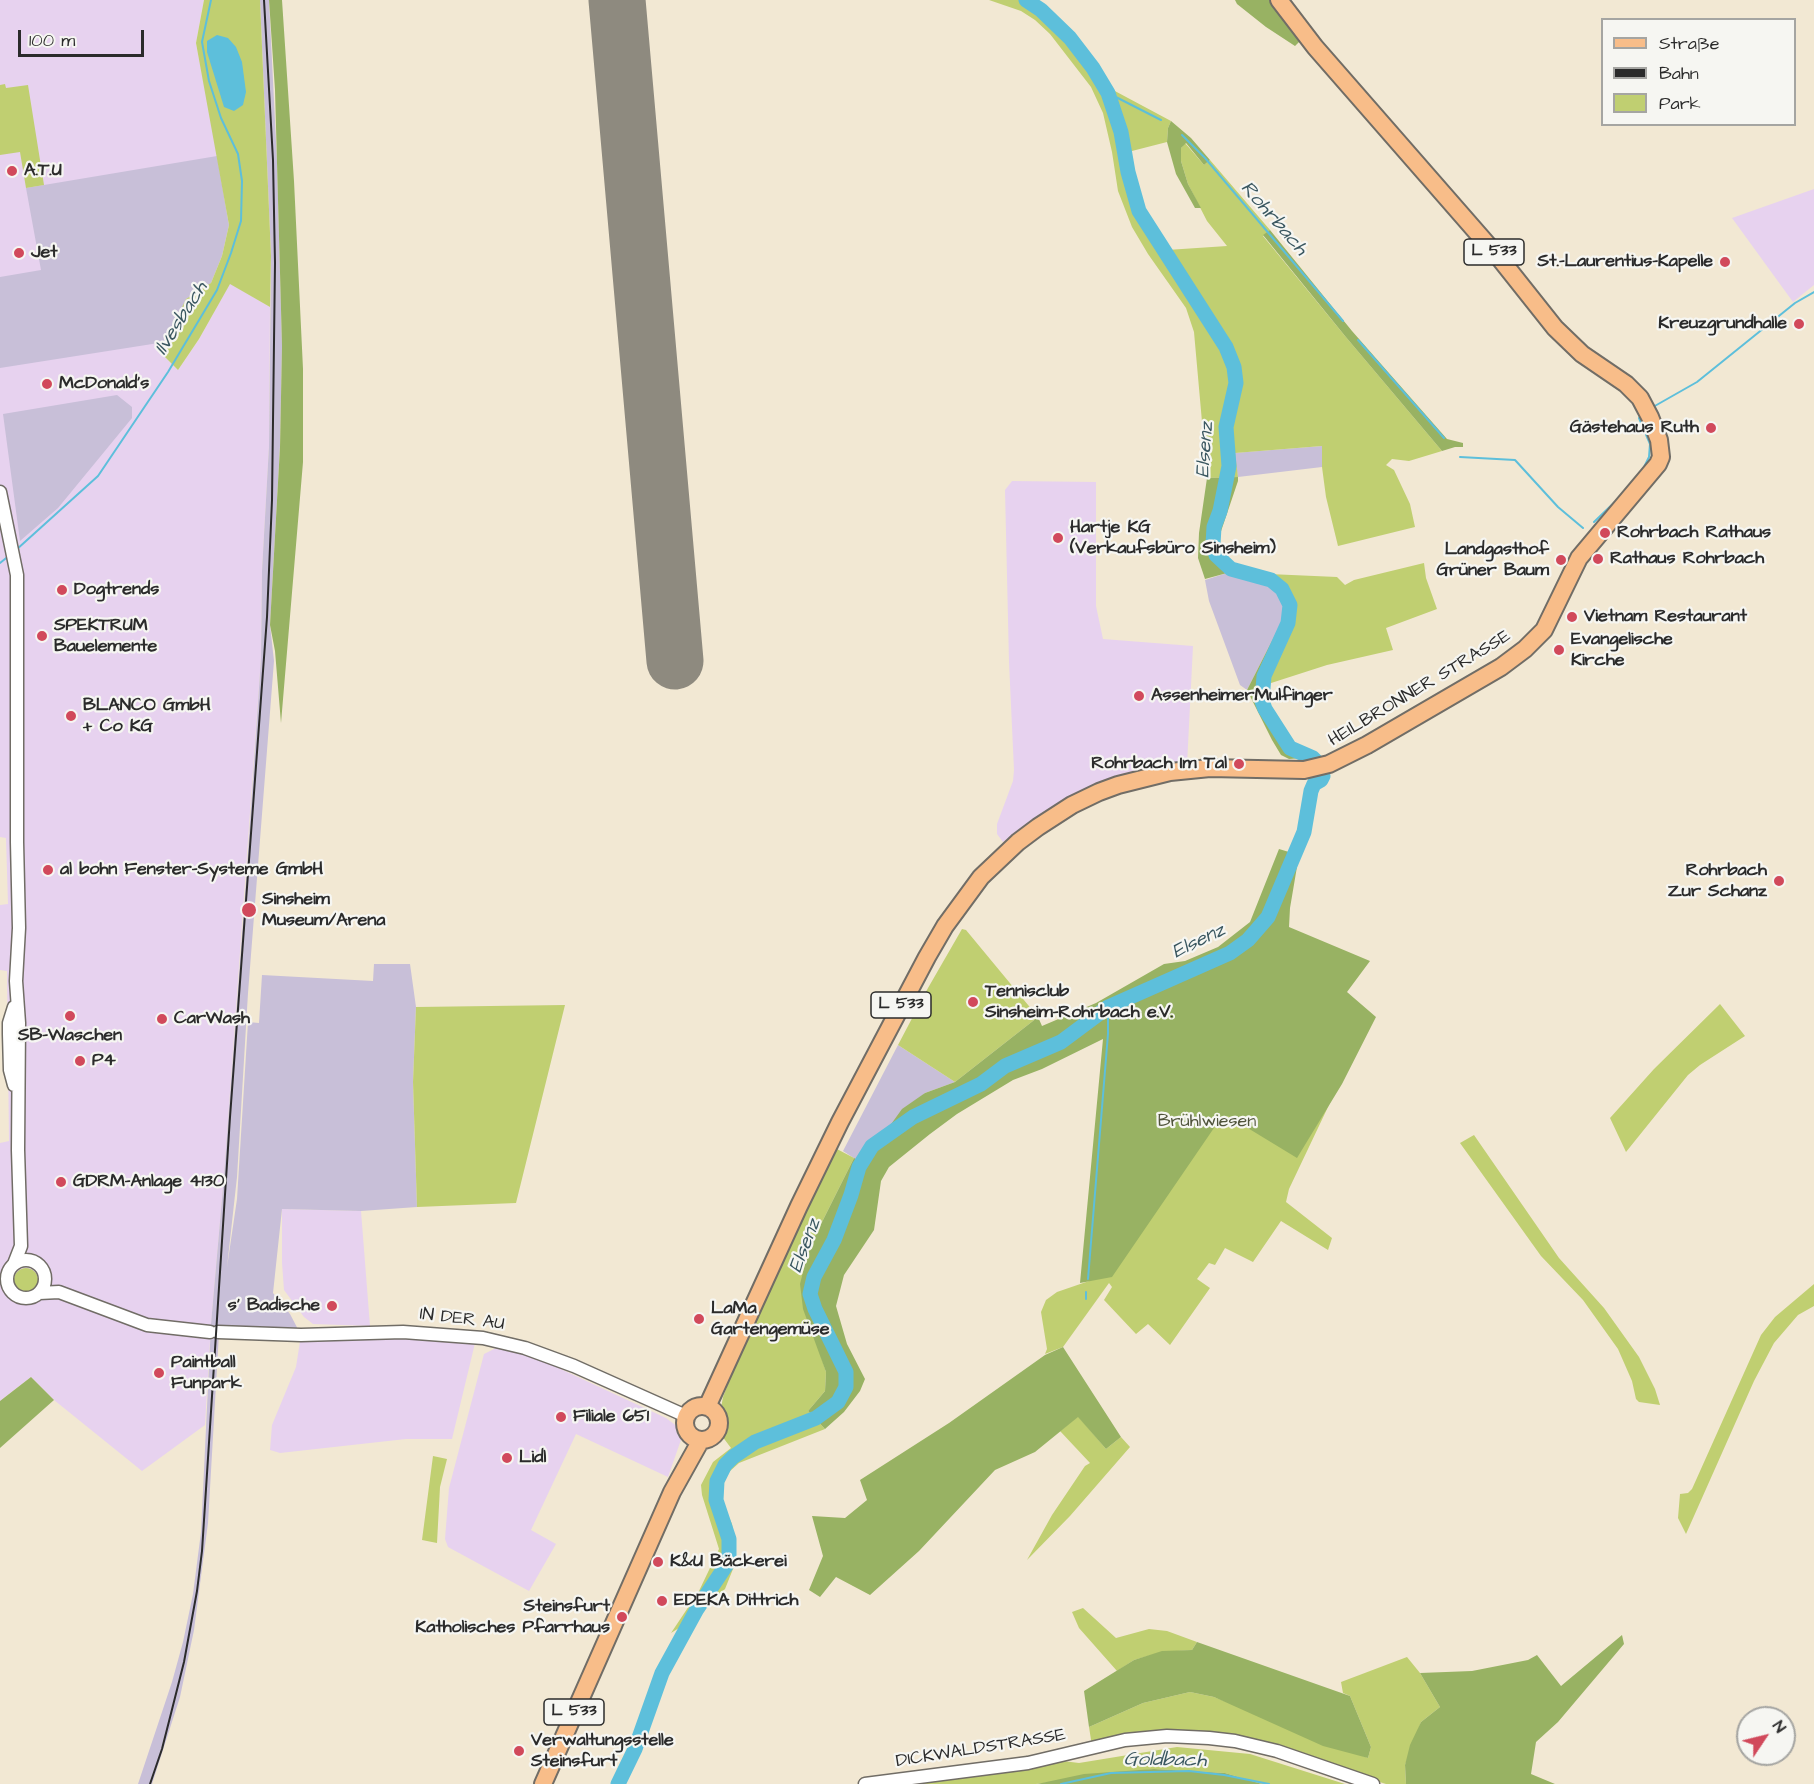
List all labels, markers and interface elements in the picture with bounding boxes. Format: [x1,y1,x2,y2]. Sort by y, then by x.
scale bar [21,18,147,56]
legend [1601,18,1796,126]
text: 100 m [29,28,75,53]
text: Straße [1659,31,1719,56]
text: Bahn [1659,61,1699,86]
text: Park [1659,91,1701,116]
place label: A.T.U [24,160,62,182]
marker: A.T.U [5,164,19,178]
water label: Rohrbach [1234,177,1312,261]
road number: L 533 [1464,239,1524,265]
place label: Jet [31,242,58,264]
marker: Jet [12,246,26,260]
place label: St.-Laurentius-Kapelle [1538,251,1713,273]
marker: St.-Laurentius-Kapelle [1718,255,1732,269]
water label: Ilvesbach [150,278,214,360]
place label: Kreuzgrundhalle [1658,313,1787,335]
marker: Kreuzgrundhalle [1792,317,1806,331]
place label: McDonald's [59,373,149,395]
marker: McDonald's [40,377,54,391]
place label: Gästehaus Ruth [1570,417,1699,439]
water label: Elsenz [1192,421,1220,479]
marker: Gästehaus Ruth [1704,421,1718,435]
place label: Hartje KG (Verkaufsbüro Sinsheim) [1070,517,1276,560]
place label: Rohrbach Rathaus [1617,522,1771,544]
marker: Rohrbach Rathaus [1598,526,1612,540]
marker: Hartje KG (Verkaufsbüro Sinsheim) [1051,531,1065,545]
place label: Landgasthof Grüner Baum [1436,539,1549,582]
place label: Rathaus Rohrbach [1610,548,1764,570]
marker: Rathaus Rohrbach [1591,552,1605,566]
marker: Landgasthof Grüner Baum [1554,553,1568,567]
place label: Dogtrends [74,579,159,601]
marker: Dogtrends [55,583,69,597]
place label: Vietnam Restaurant [1584,606,1747,628]
marker: Vietnam Restaurant [1565,610,1579,624]
place label: SPEKTRUM Bauelemente [54,615,157,658]
street label: HEILBRONNER STRASSE [1325,626,1515,752]
marker: SPEKTRUM Bauelemente [35,629,49,643]
place label: Evangelische Kirche [1571,629,1673,672]
marker: Evangelische Kirche [1552,643,1566,657]
place label: AssenheimerMulfinger [1151,685,1333,707]
marker: AssenheimerMulfinger [1132,689,1146,703]
place label: BLANCO GmbH + Co KG [83,695,211,738]
marker: BLANCO GmbH + Co KG [64,709,78,723]
place label: Rohrbach Im Tal [1091,753,1227,775]
marker: Rohrbach Im Tal [1232,757,1246,771]
place label: al bohn Fenster-Systeme GmbH [60,859,323,881]
place label: Rohrbach Zur Schanz [1668,860,1767,902]
marker: al bohn Fenster-Systeme GmbH [41,863,55,877]
marker: Rohrbach Zur Schanz [1772,874,1786,888]
place label: Sinsheim Museum/Arena [262,889,386,932]
marker: Sinsheim Museum/Arena [240,901,258,919]
water label: Elsenz [1169,919,1229,965]
place label: Tennisclub Sinsheim-Rohrbach e.V. [985,981,1173,1024]
road number: L 533 [871,992,931,1018]
marker: Tennisclub Sinsheim-Rohrbach e.V. [966,995,980,1009]
place label: CarWash [174,1008,250,1030]
marker: SB-Waschen [63,1009,77,1023]
marker: CarWash [155,1012,169,1026]
place label: SB-Waschen [18,1025,122,1047]
place label: P4 [92,1050,116,1072]
marker: P4 [73,1054,87,1068]
park label: Brühlwiesen [1158,1111,1256,1133]
place label: GDRM-Anlage 4130 [73,1171,224,1193]
marker: GDRM-Anlage 4130 [54,1175,68,1189]
water label: Elsenz [785,1216,827,1276]
place label: s‘ Badische [228,1295,320,1317]
place label: LaMa Gartengemüse [711,1298,830,1340]
marker: s‘ Badische [325,1299,339,1313]
street label: IN DER AU [418,1304,506,1336]
marker: LaMa Gartengemüse [692,1312,706,1326]
place label: Paintball Funpark [171,1352,242,1394]
marker: Paintball Funpark [152,1366,166,1380]
place label: Filiale 651 [573,1406,649,1428]
marker: Filiale 651 [554,1410,568,1424]
place label: Lidl [519,1447,546,1469]
marker: Lidl [500,1451,514,1465]
place label: K&U Bäckerei [670,1551,787,1573]
marker: K&U Bäckerei [651,1555,665,1569]
place label: EDEKA Dittrich [674,1590,799,1612]
marker: EDEKA Dittrich [655,1594,669,1608]
place label: Steinsfurt Katholisches Pfarrhaus [415,1596,610,1638]
marker: Steinsfurt Katholisches Pfarrhaus [615,1610,629,1624]
road number: L 533 [544,1699,604,1725]
north arrow [1736,1706,1796,1766]
text: N [1767,1716,1791,1737]
street label: DICKWALDSTRASSE [895,1725,1067,1773]
place label: Verwaltungsstelle Steinsfurt [531,1730,674,1772]
marker: Verwaltungsstelle Steinsfurt [512,1744,526,1758]
water label: Goldbach [1124,1748,1206,1774]

